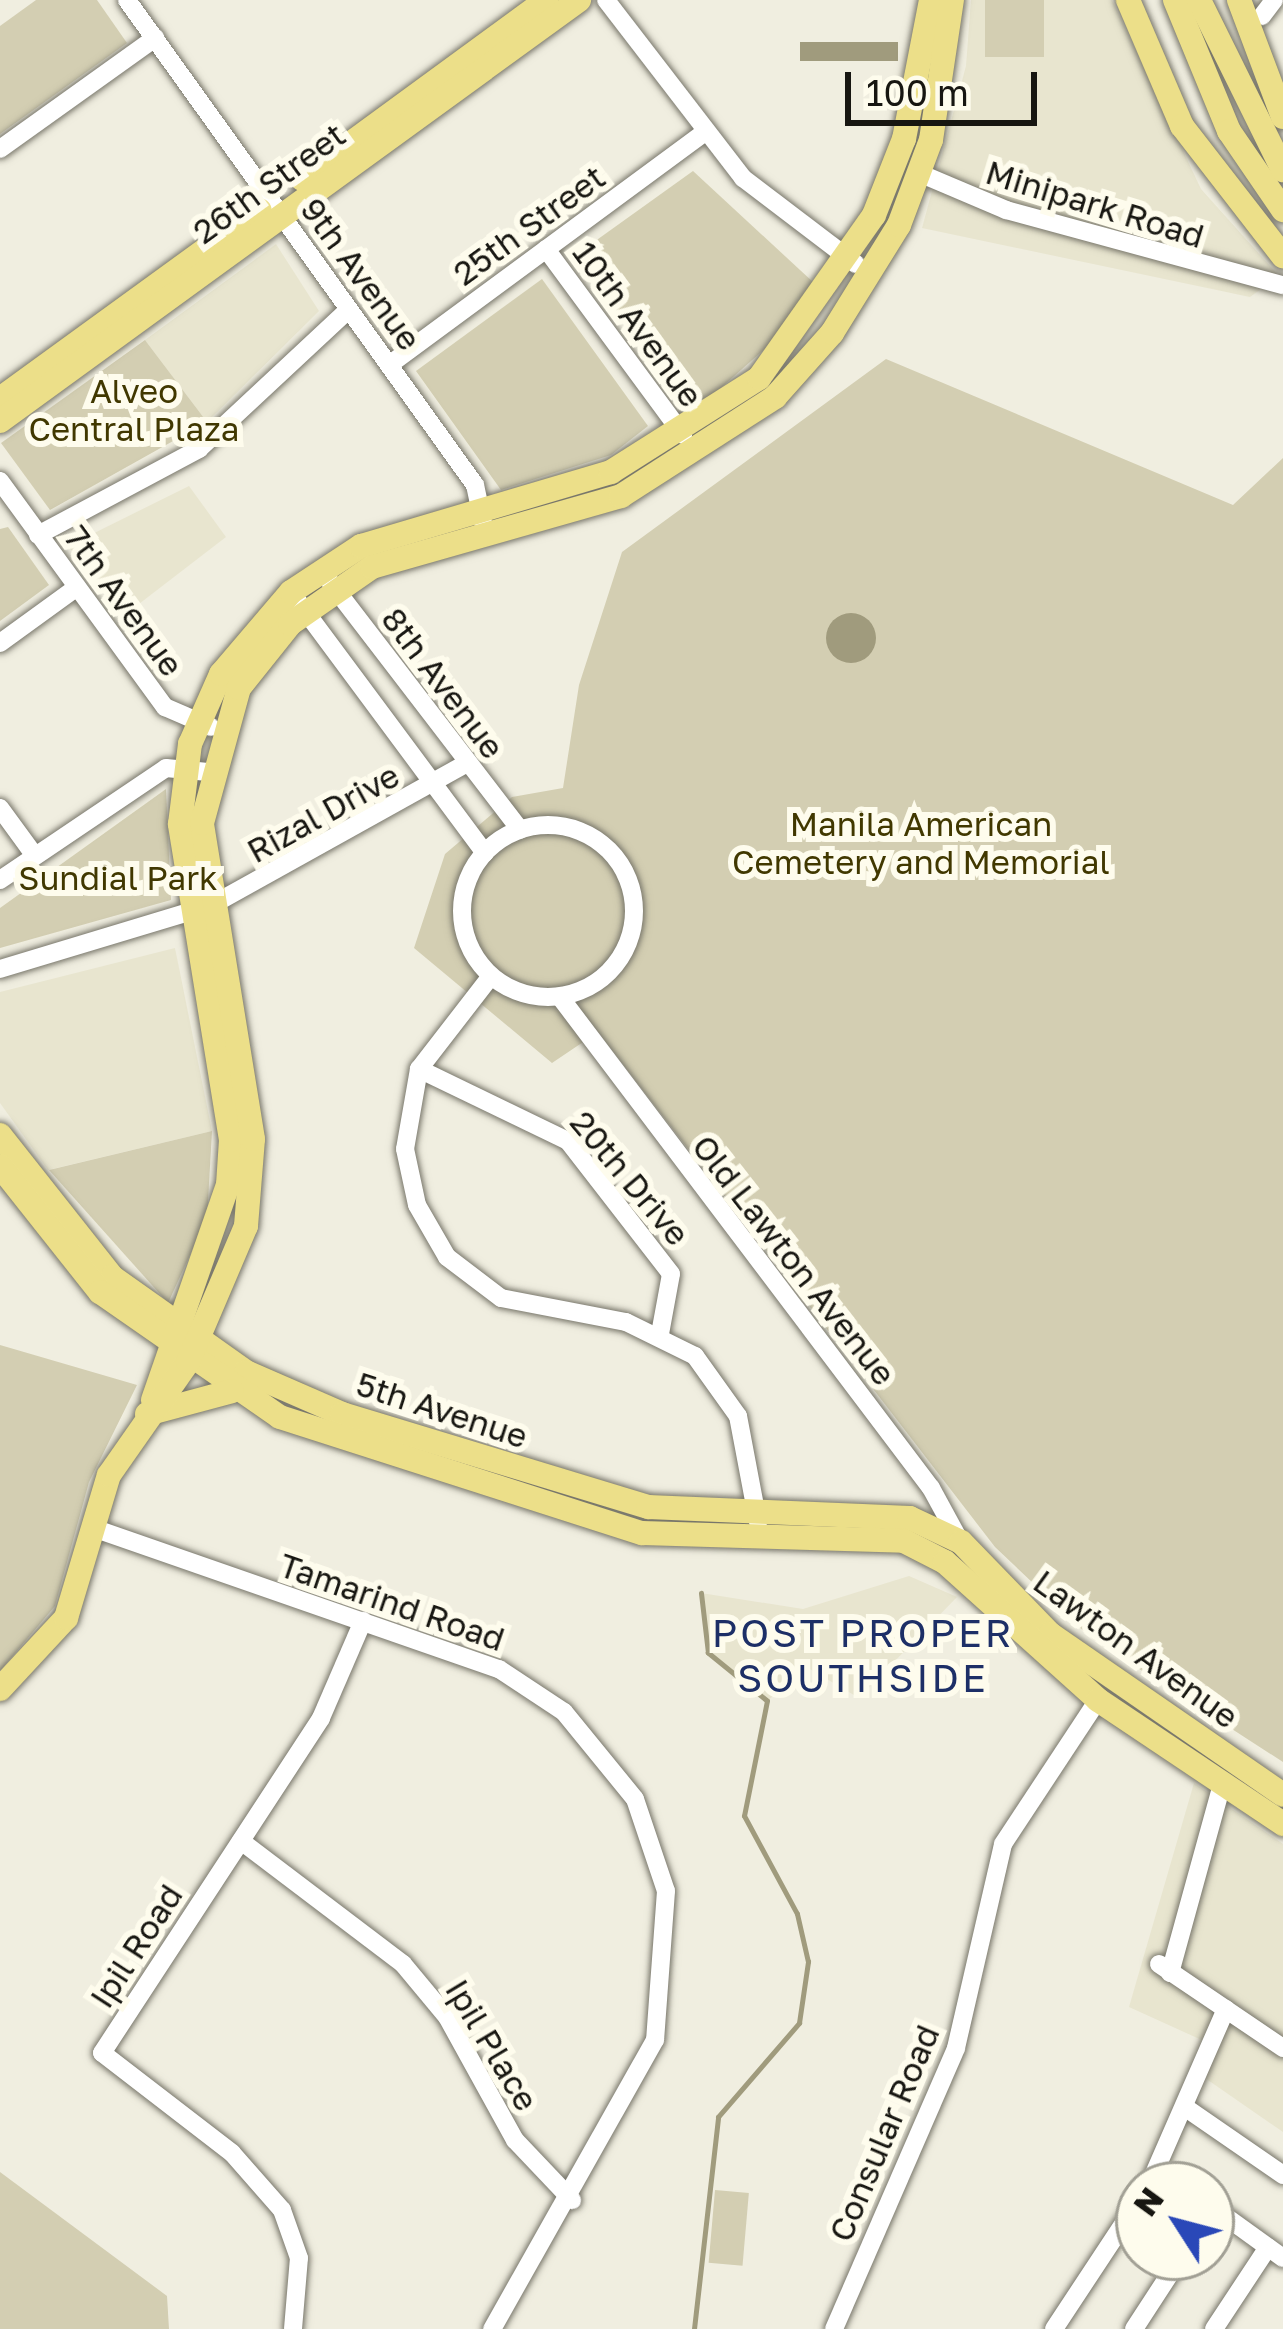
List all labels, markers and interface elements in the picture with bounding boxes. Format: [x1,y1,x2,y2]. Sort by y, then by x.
scale bar [851,48,1043,122]
text: 100 m [866,71,969,114]
street label: 26th Street [185,115,353,251]
street label: Minipark Road [981,152,1209,256]
street label: 25th Street [445,157,613,293]
street label: 9th Avenue [293,190,429,358]
street label: 10th Avenue [565,234,711,414]
park label: Alveo Central Plaza [28,371,240,449]
street label: 7th Avenue [56,518,192,684]
street label: 8th Avenue [374,600,512,766]
street label: Rizal Drive [240,755,406,871]
park label: Manila American Cemetery and Memorial [732,804,1110,882]
park label: Sundial Park [18,858,218,898]
street label: 20th Drive [562,1103,698,1253]
street label: Old Lawton Avenue [684,1127,904,1393]
street label: 5th Avenue [352,1364,532,1456]
street label: Tamarind Road [274,1545,510,1659]
street label: Lawton Avenue [1026,1562,1246,1736]
district label: POST PROPER SOUTHSIDE [712,1611,1014,1702]
street label: Ipil Road [81,1877,191,2015]
street label: Ipil Place [437,1972,547,2118]
street label: Consular Road [821,2019,947,2247]
north arrow [1115,2161,1235,2281]
text: N [1125,2180,1171,2223]

